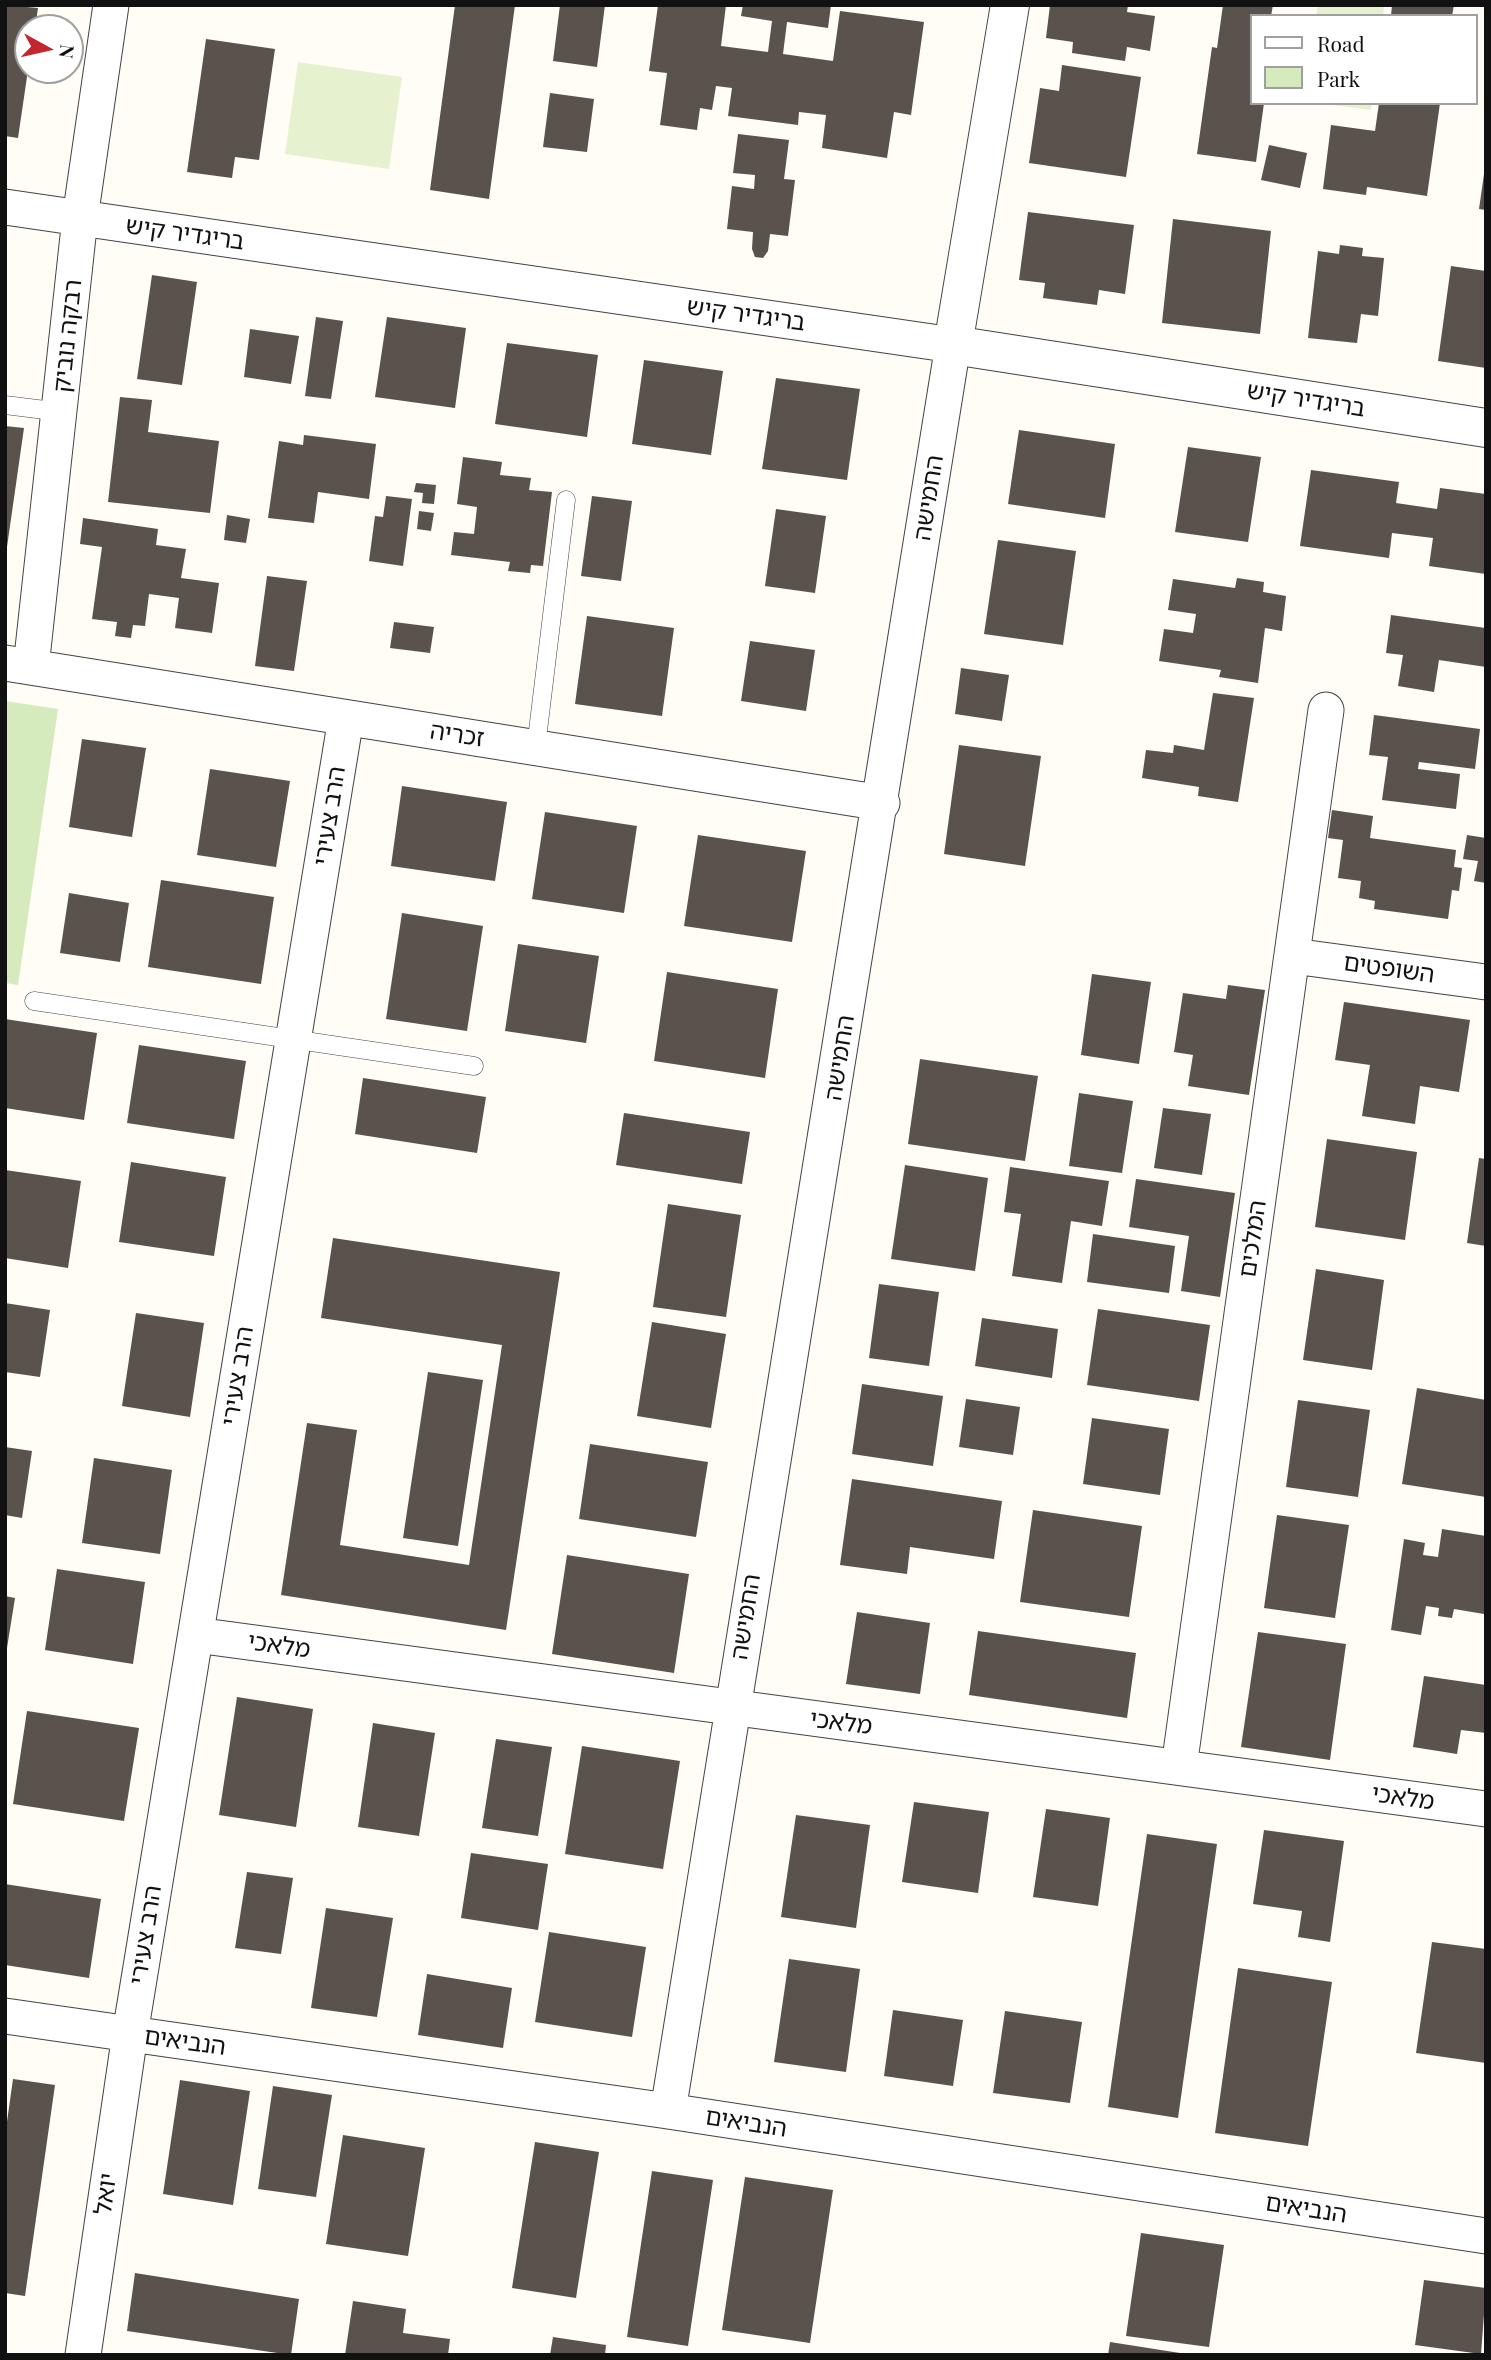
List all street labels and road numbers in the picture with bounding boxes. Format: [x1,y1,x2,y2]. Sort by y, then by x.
street label: בריגדיר קיש [124,211,246,257]
street label: רבקה נוביק [48,278,88,394]
street label: בריגדיר קיש [685,292,807,338]
street label: בריגדיר קיש [1245,376,1367,424]
street label: החמישה [908,453,950,543]
street label: זכריה [428,717,486,753]
street label: הרב צעירי [308,764,352,868]
street label: השופטים [1342,948,1436,990]
street label: החמישה [819,1013,861,1103]
street label: המלכים [1233,1198,1273,1280]
street label: הרב צעירי [216,1324,260,1428]
street label: החמישה [725,1572,767,1662]
street label: מלאכי [246,1627,312,1665]
street label: מלאכי [808,1705,874,1741]
street label: מלאכי [1370,1779,1436,1817]
street label: הרב צעירי [124,1883,168,1987]
street label: הנביאים [142,2022,228,2062]
street label: הנביאים [703,2102,789,2144]
street label: יואל [89,2171,123,2217]
street label: הנביאים [1263,2188,1349,2230]

